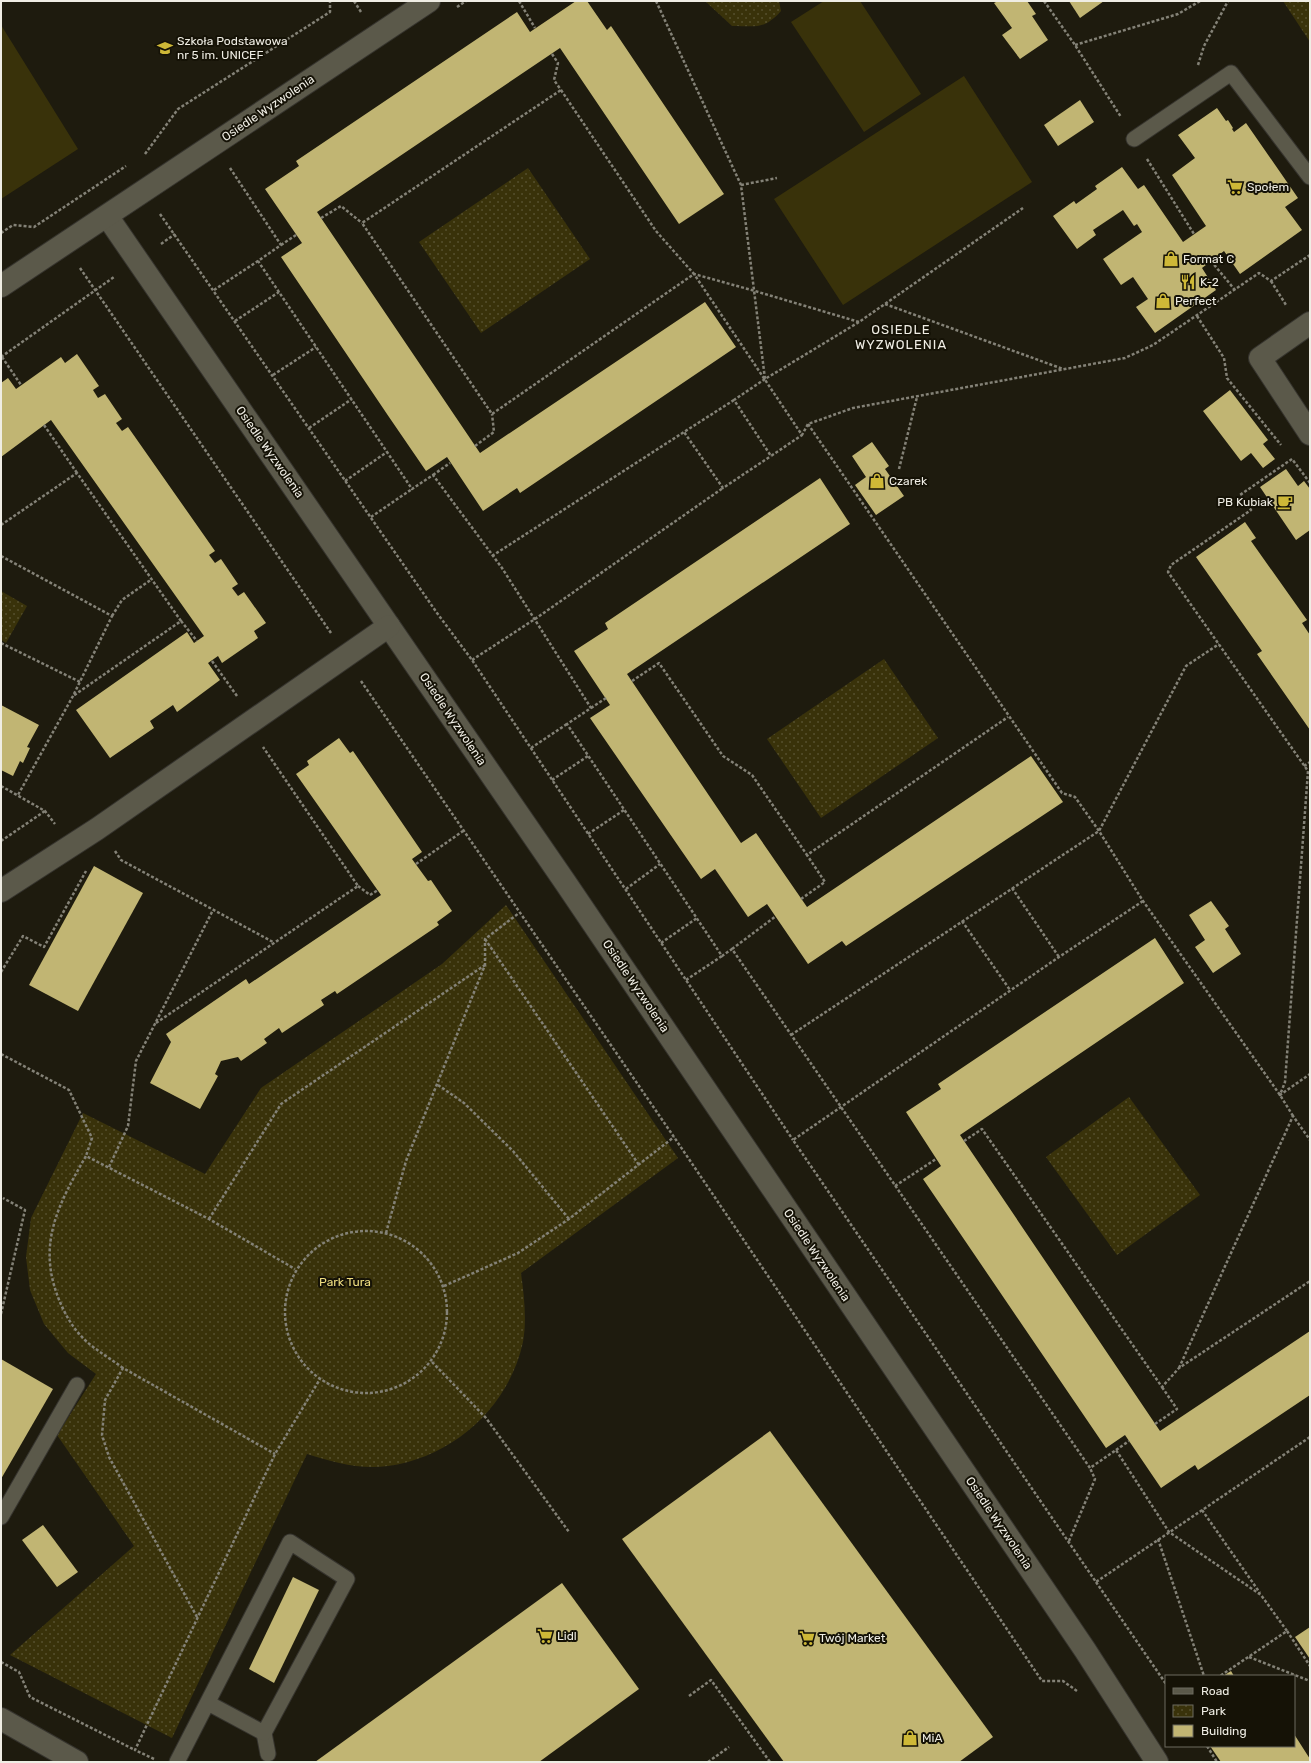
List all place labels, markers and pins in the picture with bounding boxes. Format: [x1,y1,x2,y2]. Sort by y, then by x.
place label: Szkoła Podstawowa nr 5 im. UNICEF [177,34,288,62]
school or university icon: Szkoła Podstawowa nr 5 im. UNICEF [156,39,174,57]
supermarket icon: Społem [1226,178,1244,196]
place label: Społem [1247,180,1289,194]
shop icon: Format C [1162,250,1180,268]
place label: Format C [1183,252,1234,266]
restaurant icon: K-2 [1179,273,1197,291]
place label: K-2 [1200,275,1219,289]
shop icon: Perfect [1154,292,1172,310]
place label: Perfect [1175,294,1217,308]
shop icon: Czarek [868,472,886,490]
place label: Czarek [889,474,928,488]
cafe icon: PB Kubiak [1276,493,1294,511]
place label: PB Kubiak [1217,495,1274,509]
supermarket icon: Lidl [536,1627,554,1645]
place label: Lidl [557,1629,577,1643]
supermarket icon: Twój Market [798,1629,816,1647]
place label: Twój Market [819,1631,886,1645]
shop icon: MiA [901,1729,919,1747]
place label: MiA [922,1731,942,1745]

